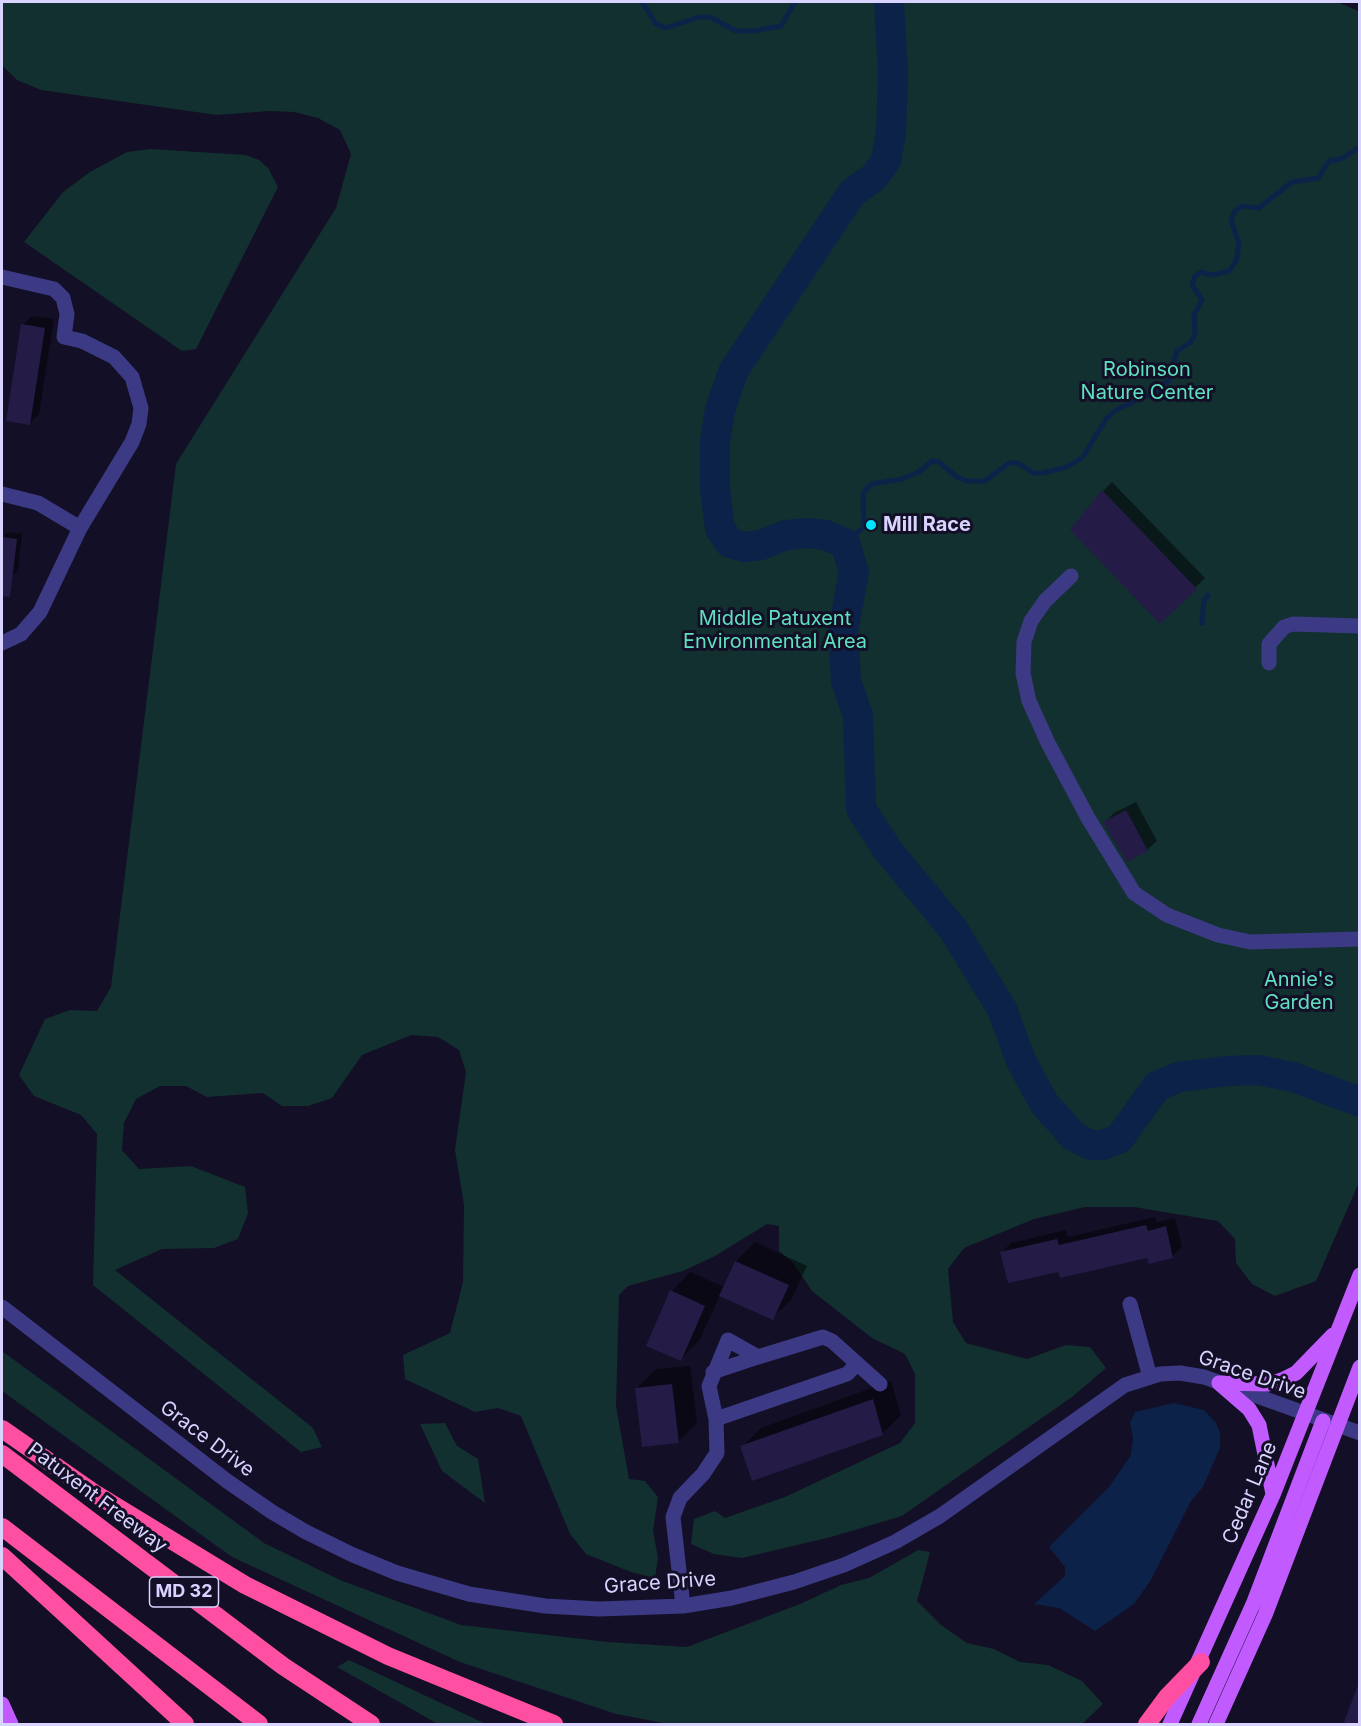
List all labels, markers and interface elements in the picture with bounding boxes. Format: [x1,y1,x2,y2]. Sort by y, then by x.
park label: Robinson Nature Center [1081,358,1213,405]
place label: Mill Race [883,513,971,537]
marker: Mill Race [864,518,878,532]
park label: Middle Patuxent Environmental Area [683,607,867,654]
park label: Annie's Garden [1264,968,1334,1015]
street label: Grace Drive [1195,1345,1309,1405]
street label: Grace Drive [155,1396,259,1482]
street label: Patuxent Freeway [23,1438,171,1558]
street label: Cedar Lane [1218,1438,1282,1548]
street label: Grace Drive [603,1567,717,1599]
road number: MD 32 [150,1577,219,1607]

